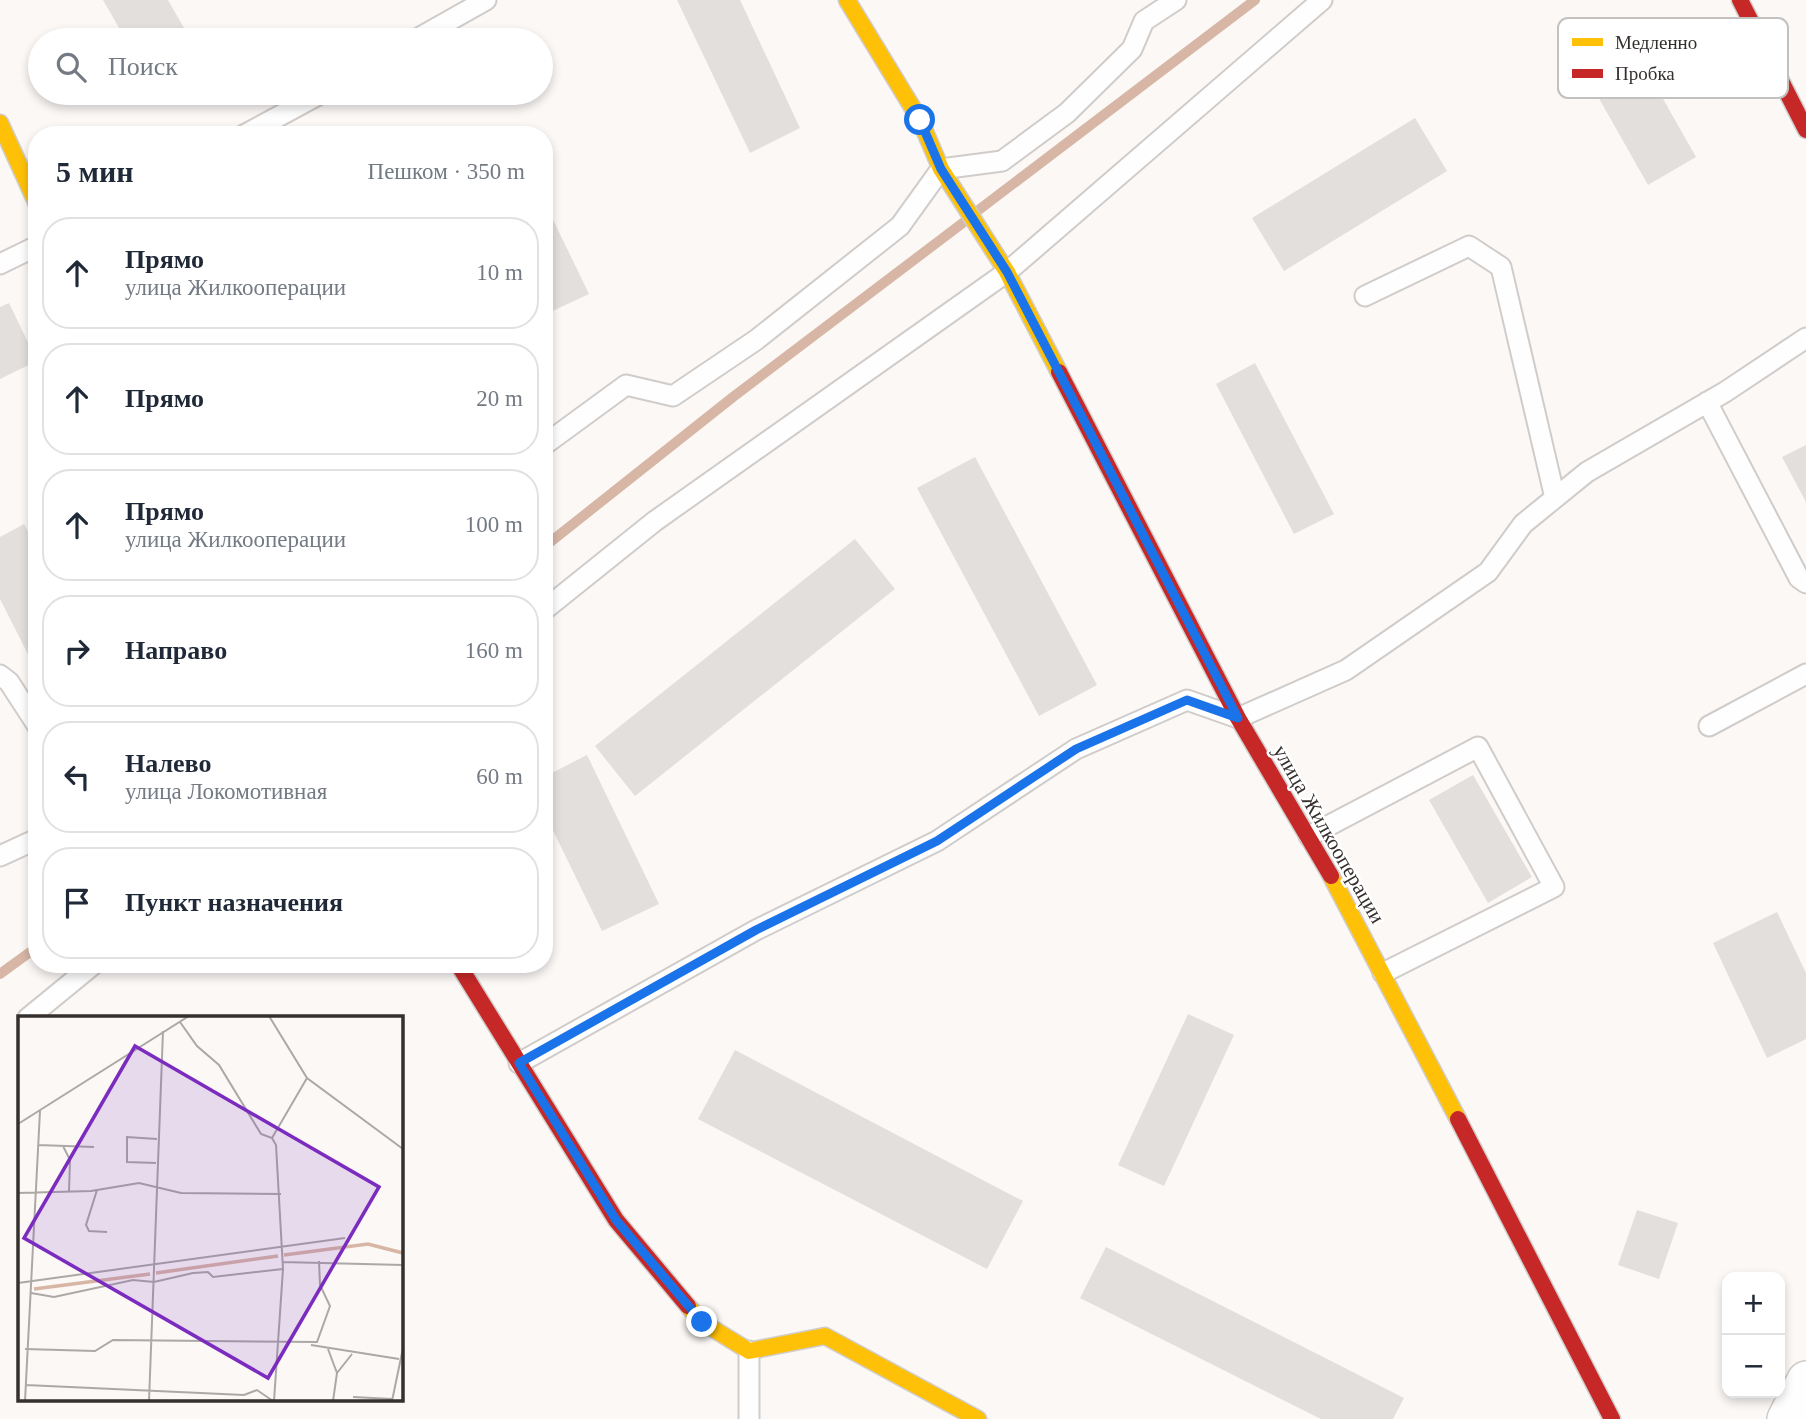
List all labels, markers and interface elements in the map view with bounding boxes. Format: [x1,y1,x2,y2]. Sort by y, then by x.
legend [1558,18,1788,98]
search box [28,28,553,105]
text: Медленно [1615,32,1697,53]
icon: search [52,48,90,86]
text: Поиск [108,52,178,81]
text: Пробка [1615,63,1675,84]
route start [904,104,935,135]
text: 5 мин [56,155,134,188]
text: Пешком · 350 m [368,159,525,184]
text: Прямо [125,245,204,274]
icon: ahead [58,254,96,292]
text: 10 m [476,260,523,285]
text: улица Жилкооперации [125,275,346,300]
icon: ahead [58,380,96,418]
text: Прямо [125,384,204,413]
text: 20 m [476,386,523,411]
text: Прямо [125,497,204,526]
icon: ahead [58,506,96,544]
text: 100 m [465,512,523,537]
text: улица Жилкооперации [125,527,346,552]
icon: right [58,632,96,670]
text: Направо [125,636,227,665]
text: 160 m [465,638,523,663]
street label: улица Жилкооперации [1268,741,1390,927]
text: Налево [125,749,211,778]
icon: left [58,758,96,796]
text: 60 m [476,764,523,789]
text: улица Локомотивная [125,779,327,804]
icon: arrive [58,884,96,922]
text: Пункт назначения [125,888,343,917]
inset map [18,1016,402,1402]
map controls [1722,1272,1785,1398]
button: + [1722,1272,1785,1335]
route end [686,1306,717,1337]
button: − [1722,1335,1785,1398]

